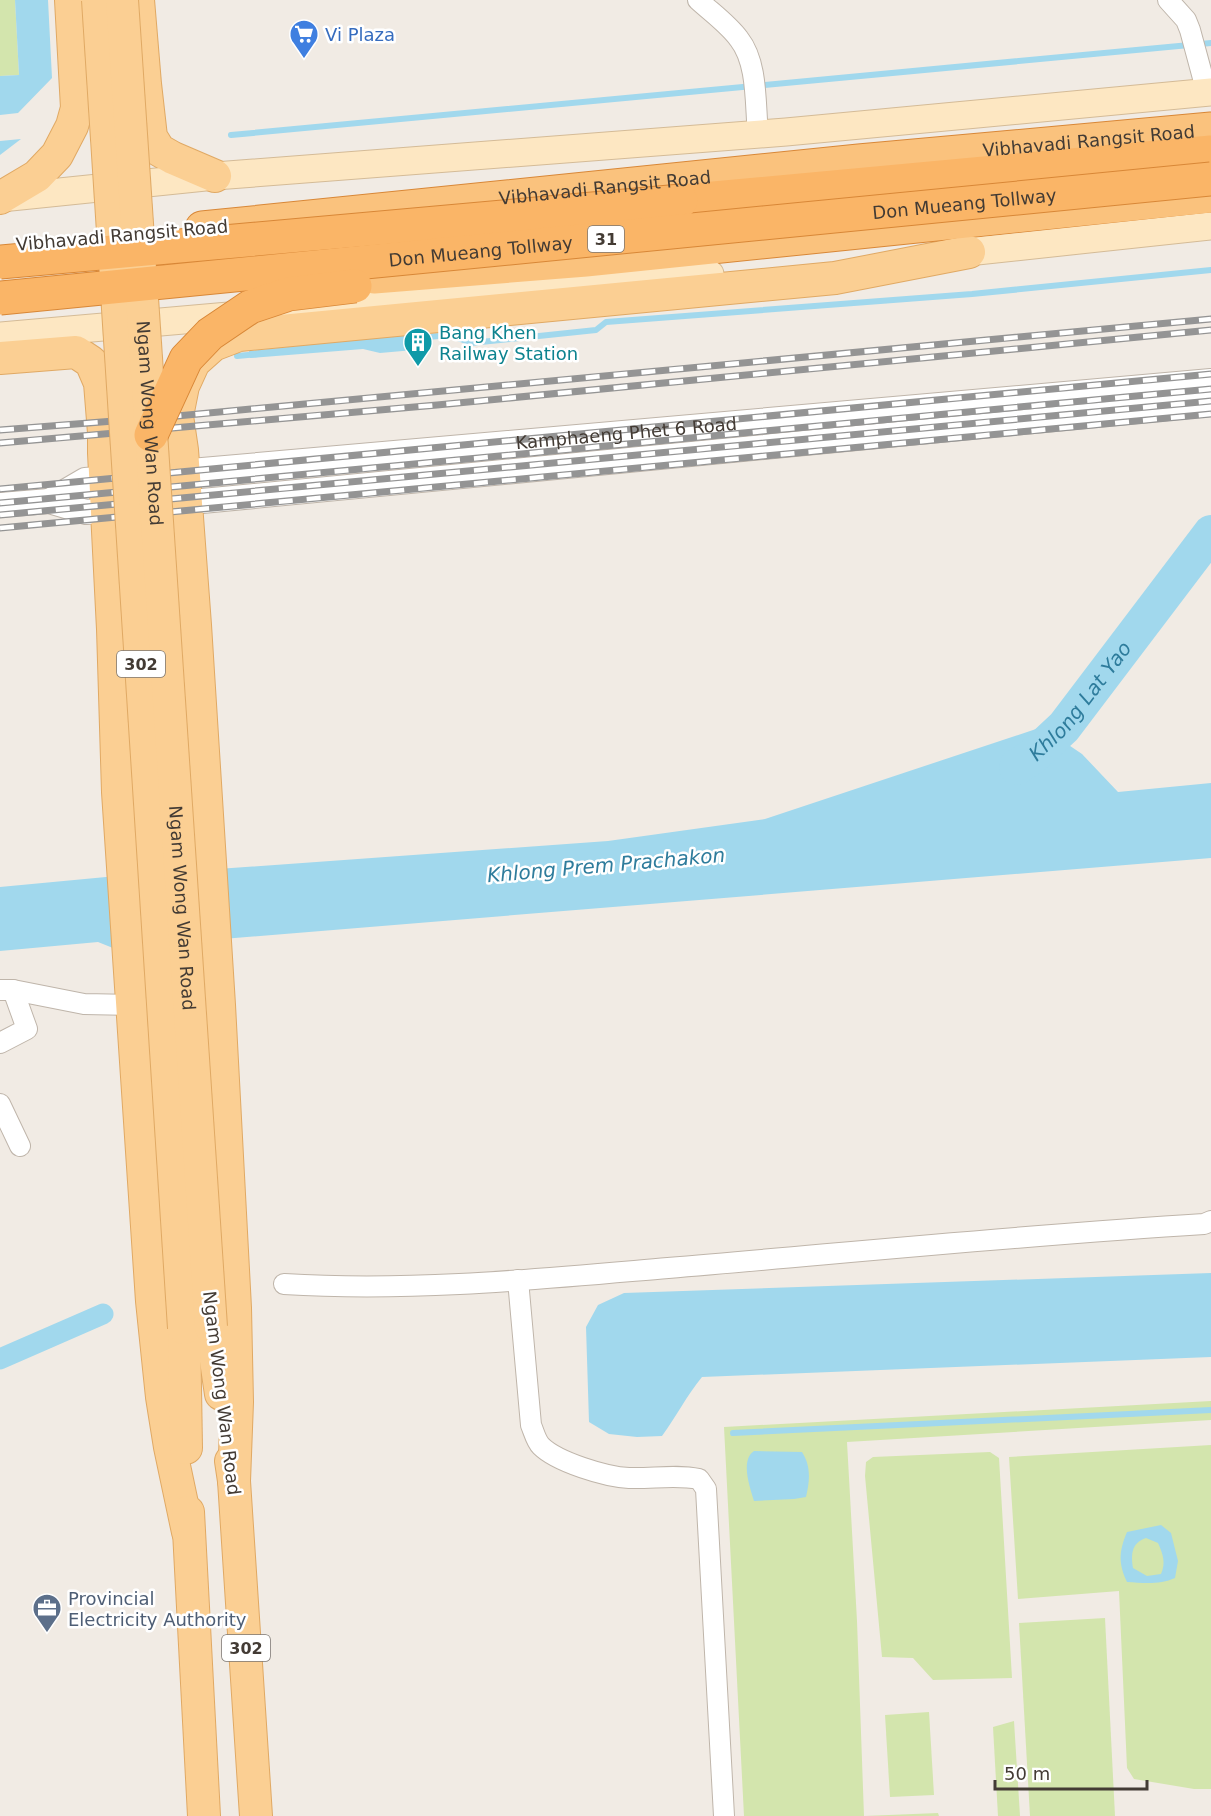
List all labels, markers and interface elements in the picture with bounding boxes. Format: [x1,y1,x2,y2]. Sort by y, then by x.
supermarket icon: Vi Plaza [288,18,320,60]
place label: Vi Plaza [325,24,395,45]
street label: Vibhavadi Rangsit Road [982,120,1196,160]
street label: Vibhavadi Rangsit Road [498,166,712,208]
street label: Don Mueang Tollway [871,184,1058,223]
street label: Vibhavadi Rangsit Road [15,215,229,255]
road number: 31 [588,226,624,252]
street label: Don Mueang Tollway [388,231,574,270]
street label: Ngam Wong Wan Road [133,320,168,526]
place label: Bang Khen Railway Station [439,322,578,364]
building icon: Bang Khen Railway Station [402,326,434,368]
street label: Kamphaeng Phet 6 Road [515,412,738,453]
water label: Khlong Lat Yao [1024,637,1136,766]
road number: 302 [117,651,165,677]
street label: Ngam Wong Wan Road [166,805,200,1011]
water label: Khlong Prem Prachakon [486,843,726,887]
street label: Ngam Wong Wan Road [199,1290,245,1496]
place label: Provincial Electricity Authority [68,1588,247,1630]
office icon: Provincial Electricity Authority [31,1592,63,1634]
road number: 302 [222,1635,270,1661]
scale bar [995,1753,1146,1791]
text: 50 m [1004,1763,1050,1784]

